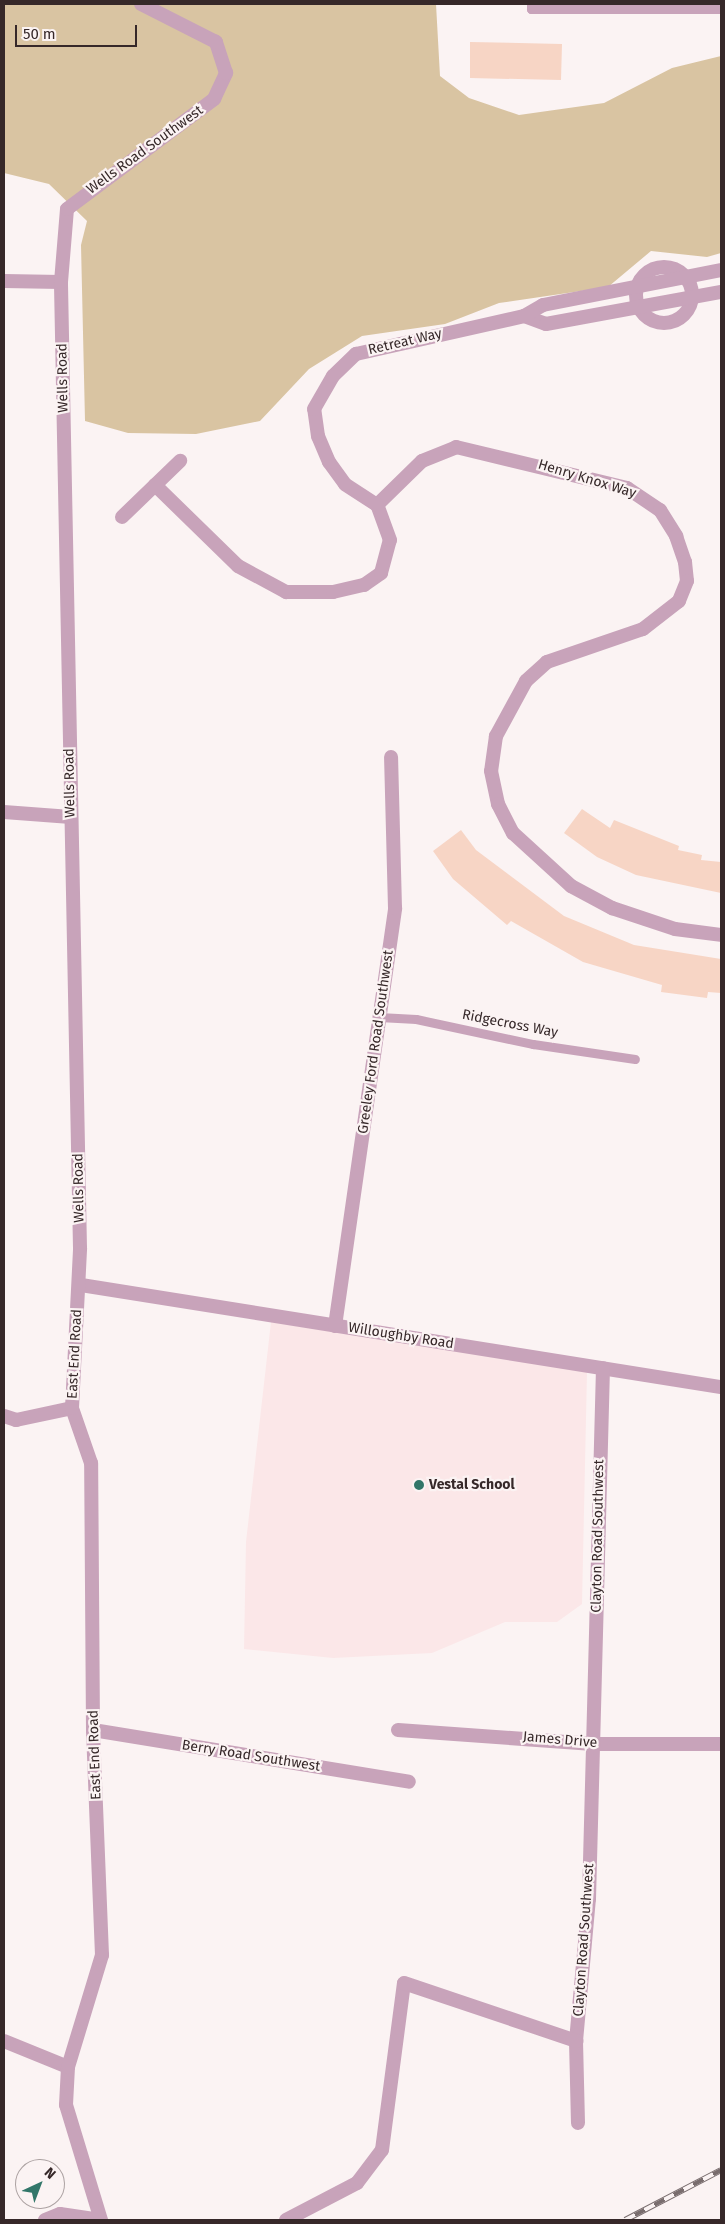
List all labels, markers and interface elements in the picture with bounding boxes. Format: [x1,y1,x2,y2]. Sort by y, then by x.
scale bar [18,15,140,47]
text: 50 m [23,25,56,43]
street label: Wells Road Southwest [83,102,207,198]
street label: Retreat Way [366,325,444,359]
street label: Wells Road [54,343,72,413]
street label: Henry Knox Way [536,456,638,502]
street label: Wells Road [61,748,79,818]
street label: Greeley Ford Road Southwest [355,949,397,1135]
street label: Ridgecross Way [461,1006,559,1042]
street label: Wells Road [70,1153,88,1223]
street label: East End Road [64,1309,86,1399]
street label: Willoughby Road [347,1319,455,1353]
street label: Clayton Road Southwest [588,1459,608,1613]
place label: Vestal School [429,1477,515,1493]
marker: Vestal School [413,1479,425,1491]
street label: East End Road [85,1710,105,1800]
street label: James Drive [522,1728,598,1752]
street label: Berry Road Southwest [181,1737,321,1775]
street label: Clayton Road Southwest [570,1863,598,2017]
north arrow [15,2159,65,2209]
text: N [41,2164,59,2183]

